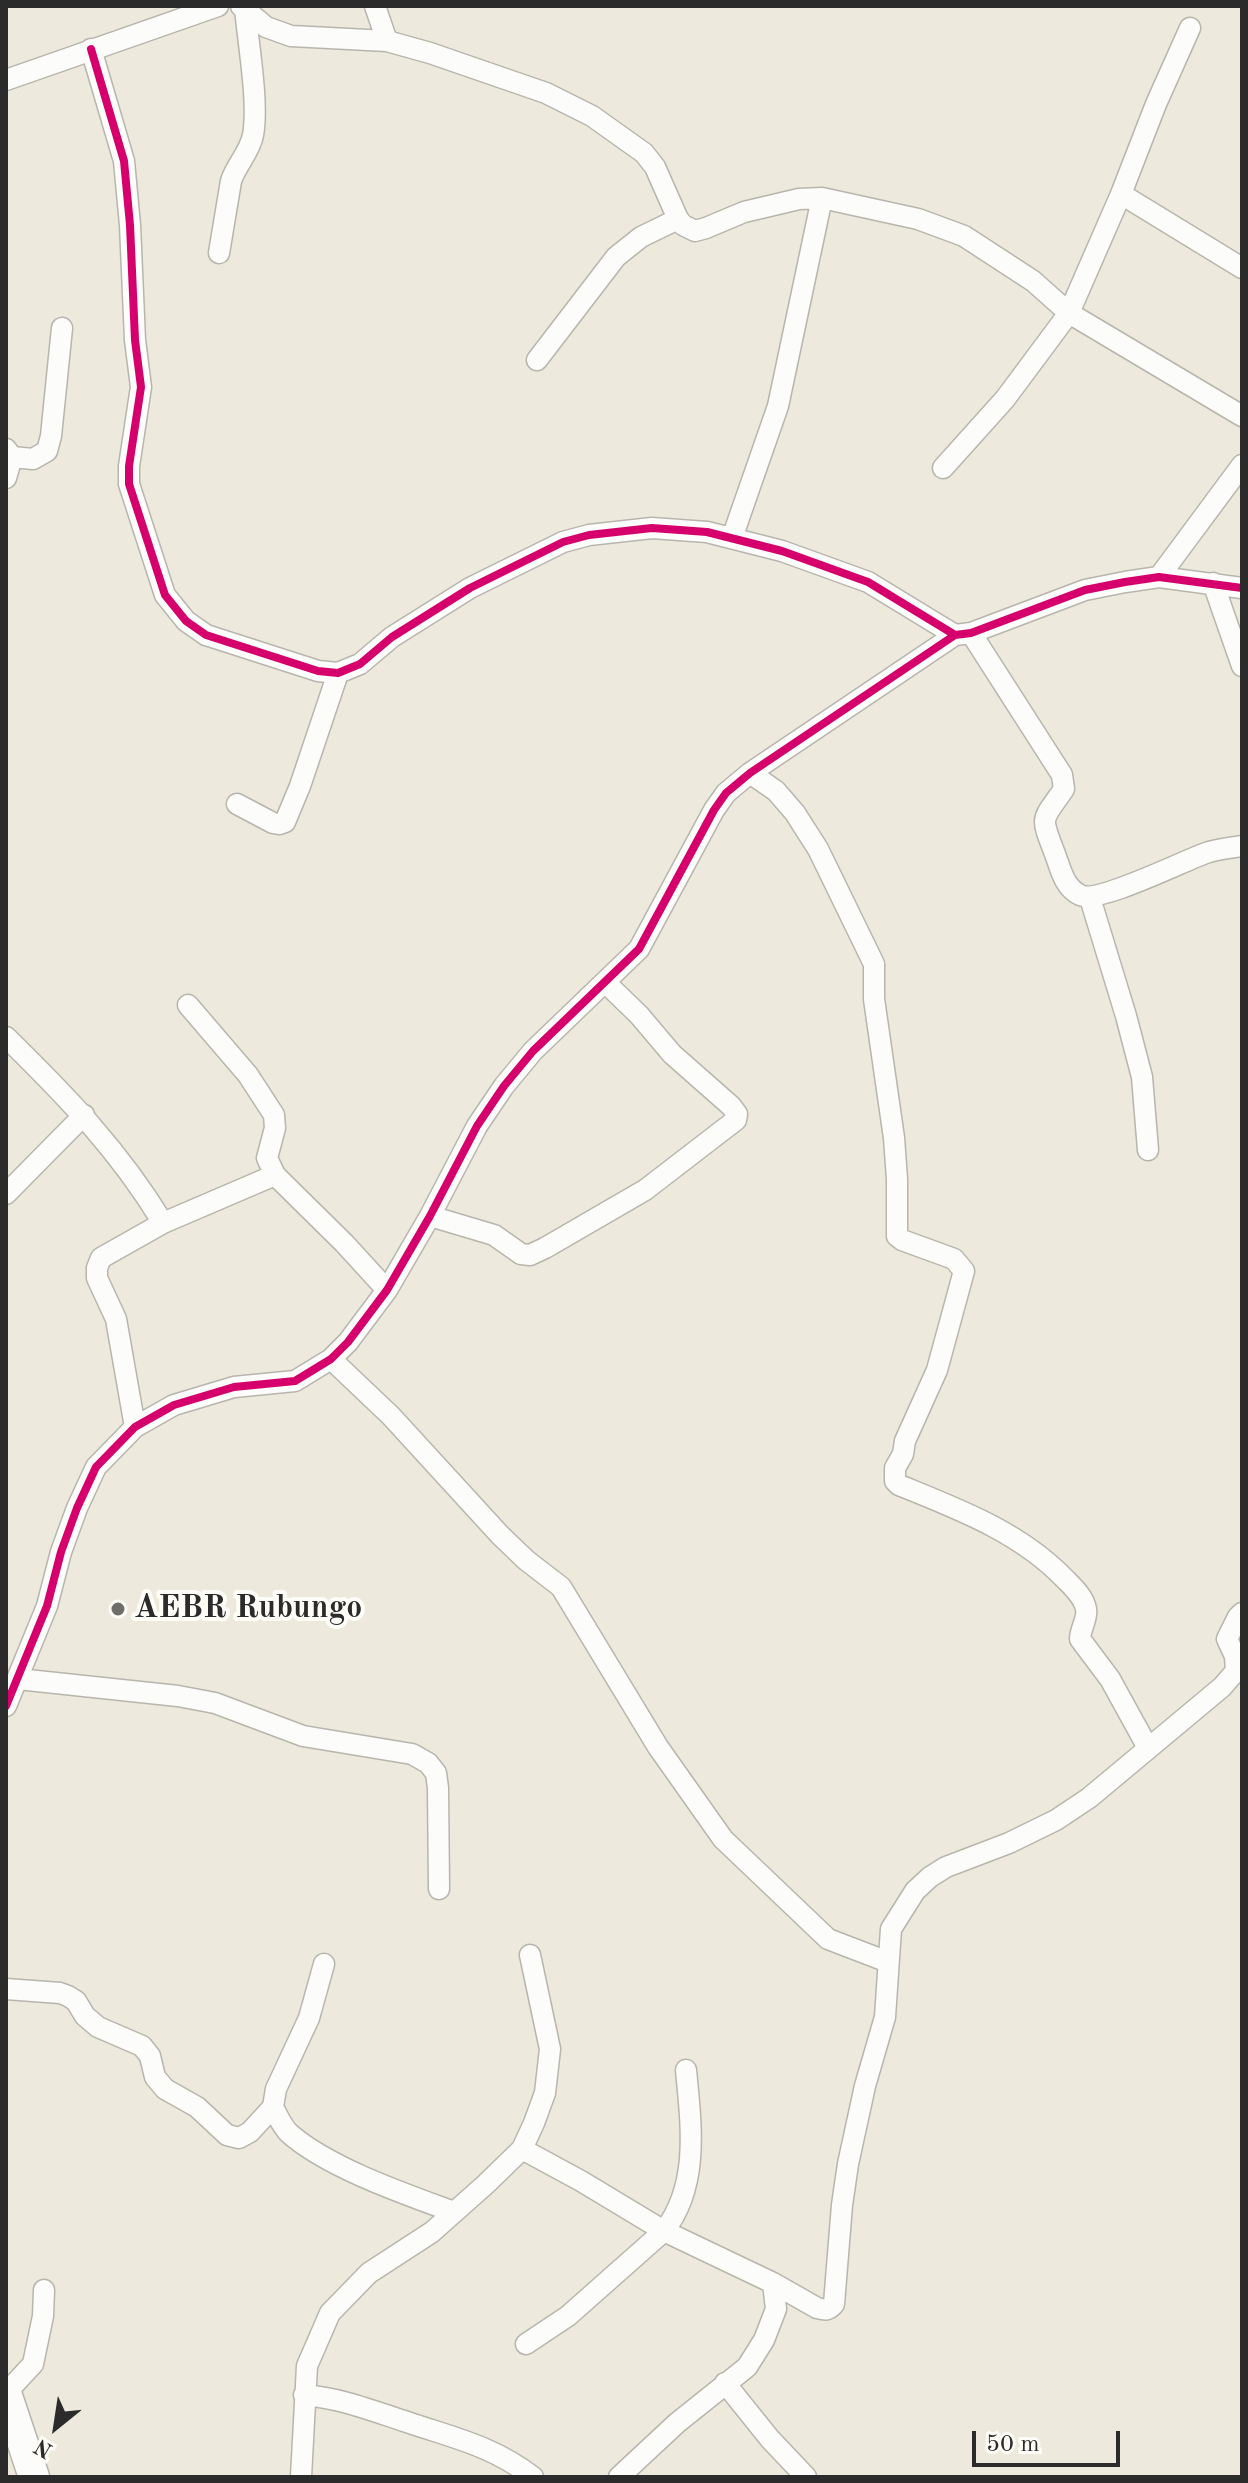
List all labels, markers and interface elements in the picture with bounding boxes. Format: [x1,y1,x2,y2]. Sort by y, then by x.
place label: AEBR Rubungo [134,1590,362,1628]
marker: AEBR Rubungo [109,1600,127,1618]
north arrow [16,2387,96,2467]
scale bar [976,2415,1124,2465]
text: 50 m [986,2433,1040,2457]
text: N [31,2434,57,2462]

